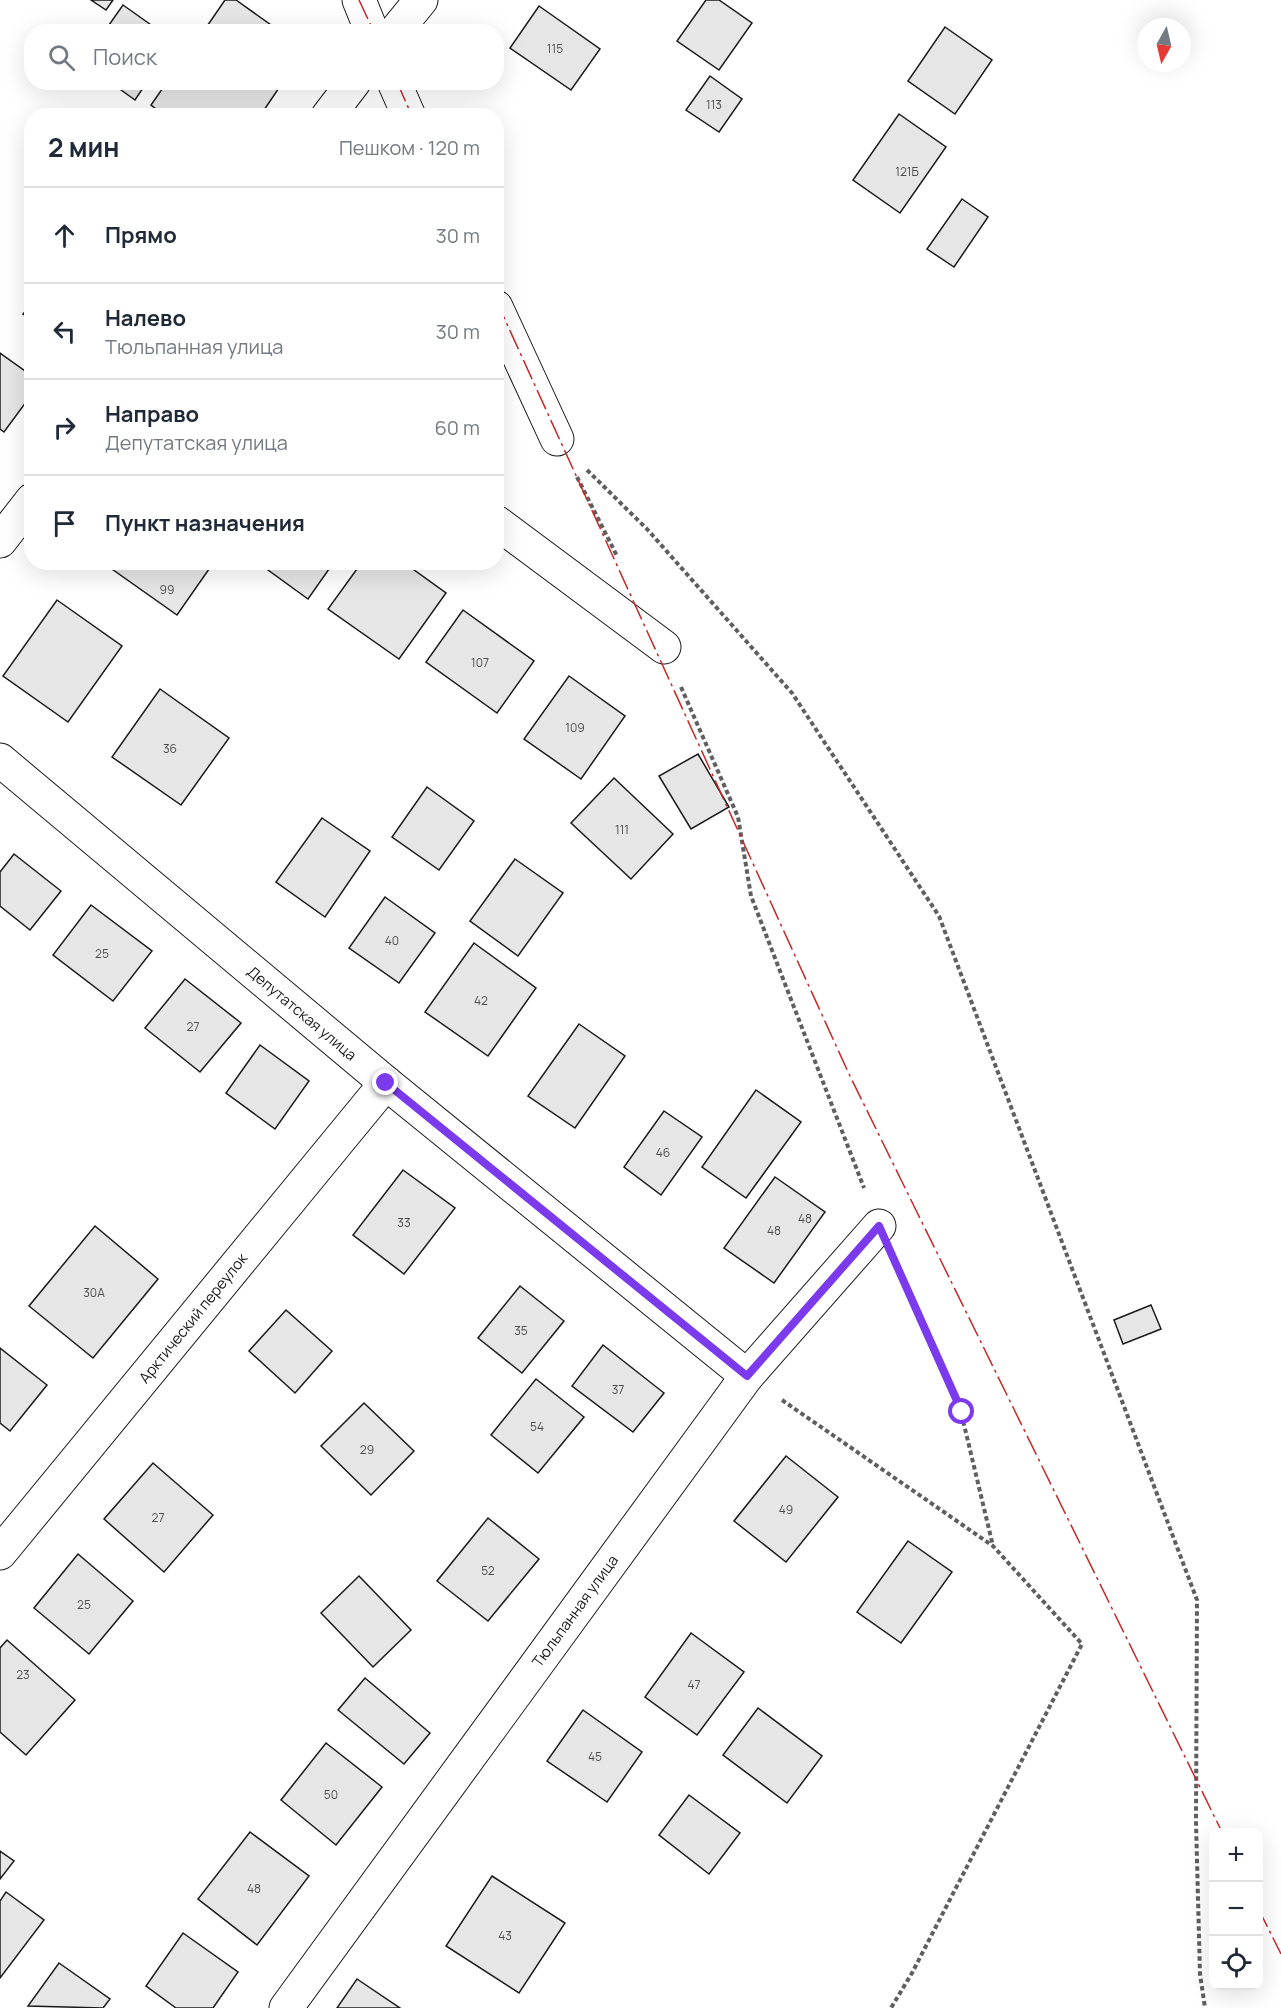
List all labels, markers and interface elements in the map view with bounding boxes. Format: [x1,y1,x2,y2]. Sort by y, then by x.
north arrow [1137,18,1191,72]
search box [24,24,504,90]
house number: 115 [547,40,563,57]
icon: search [45,41,78,74]
text: Поиск [93,42,157,72]
house number: 113 [706,96,722,113]
text: 2 мин [48,129,120,165]
text: Пешком · 120 m [339,134,480,161]
house number: 121Б [895,163,919,180]
icon: ahead [48,219,81,252]
text: Прямо [105,220,177,250]
text: 30 m [436,222,480,249]
text: Налево [105,303,186,333]
icon: left [48,315,81,348]
text: 30 m [436,318,480,345]
text: Тюльпанная улица [105,333,283,360]
text: Направо [105,399,199,429]
icon: right [48,411,81,444]
text: 60 m [434,414,480,441]
text: Депутатская улица [105,429,288,456]
icon: arrive [48,507,81,540]
text: Пункт назначения [105,508,305,538]
house number: 99 [160,581,174,598]
house number: 107 [471,654,489,671]
house number: 109 [565,719,585,736]
house number: 36 [163,740,177,757]
house number: 111 [615,821,629,838]
house number: 40 [385,932,399,949]
house number: 25 [95,945,109,962]
street label: Депутатская улица [243,961,361,1065]
house number: 42 [474,992,488,1009]
house number: 27 [187,1018,199,1035]
route end [372,1069,398,1095]
house number: 46 [656,1144,670,1161]
house number: 48 [798,1210,812,1227]
house number: 33 [397,1214,411,1231]
house number: 48 [767,1222,781,1239]
street label: Арктический переулок [134,1248,252,1388]
house number: 30А [83,1284,105,1301]
house number: 35 [514,1322,528,1339]
house number: 37 [612,1381,624,1398]
route start [948,1398,974,1424]
house number: 54 [530,1418,544,1435]
house number: 29 [360,1441,374,1458]
house number: 49 [779,1501,793,1518]
house number: 27 [152,1509,164,1526]
street label: Тюльпанная улица [527,1551,623,1671]
house number: 52 [481,1562,495,1579]
house number: 25 [77,1596,91,1613]
house number: 23 [16,1666,30,1683]
house number: 47 [687,1676,701,1693]
house number: 45 [588,1748,602,1765]
house number: 50 [324,1786,338,1803]
map controls [1209,1828,1263,1990]
button: + [1209,1828,1263,1882]
house number: 48 [247,1880,261,1897]
button: − [1209,1882,1263,1936]
house number: 43 [498,1927,512,1944]
button: locate [1209,1936,1263,1990]

